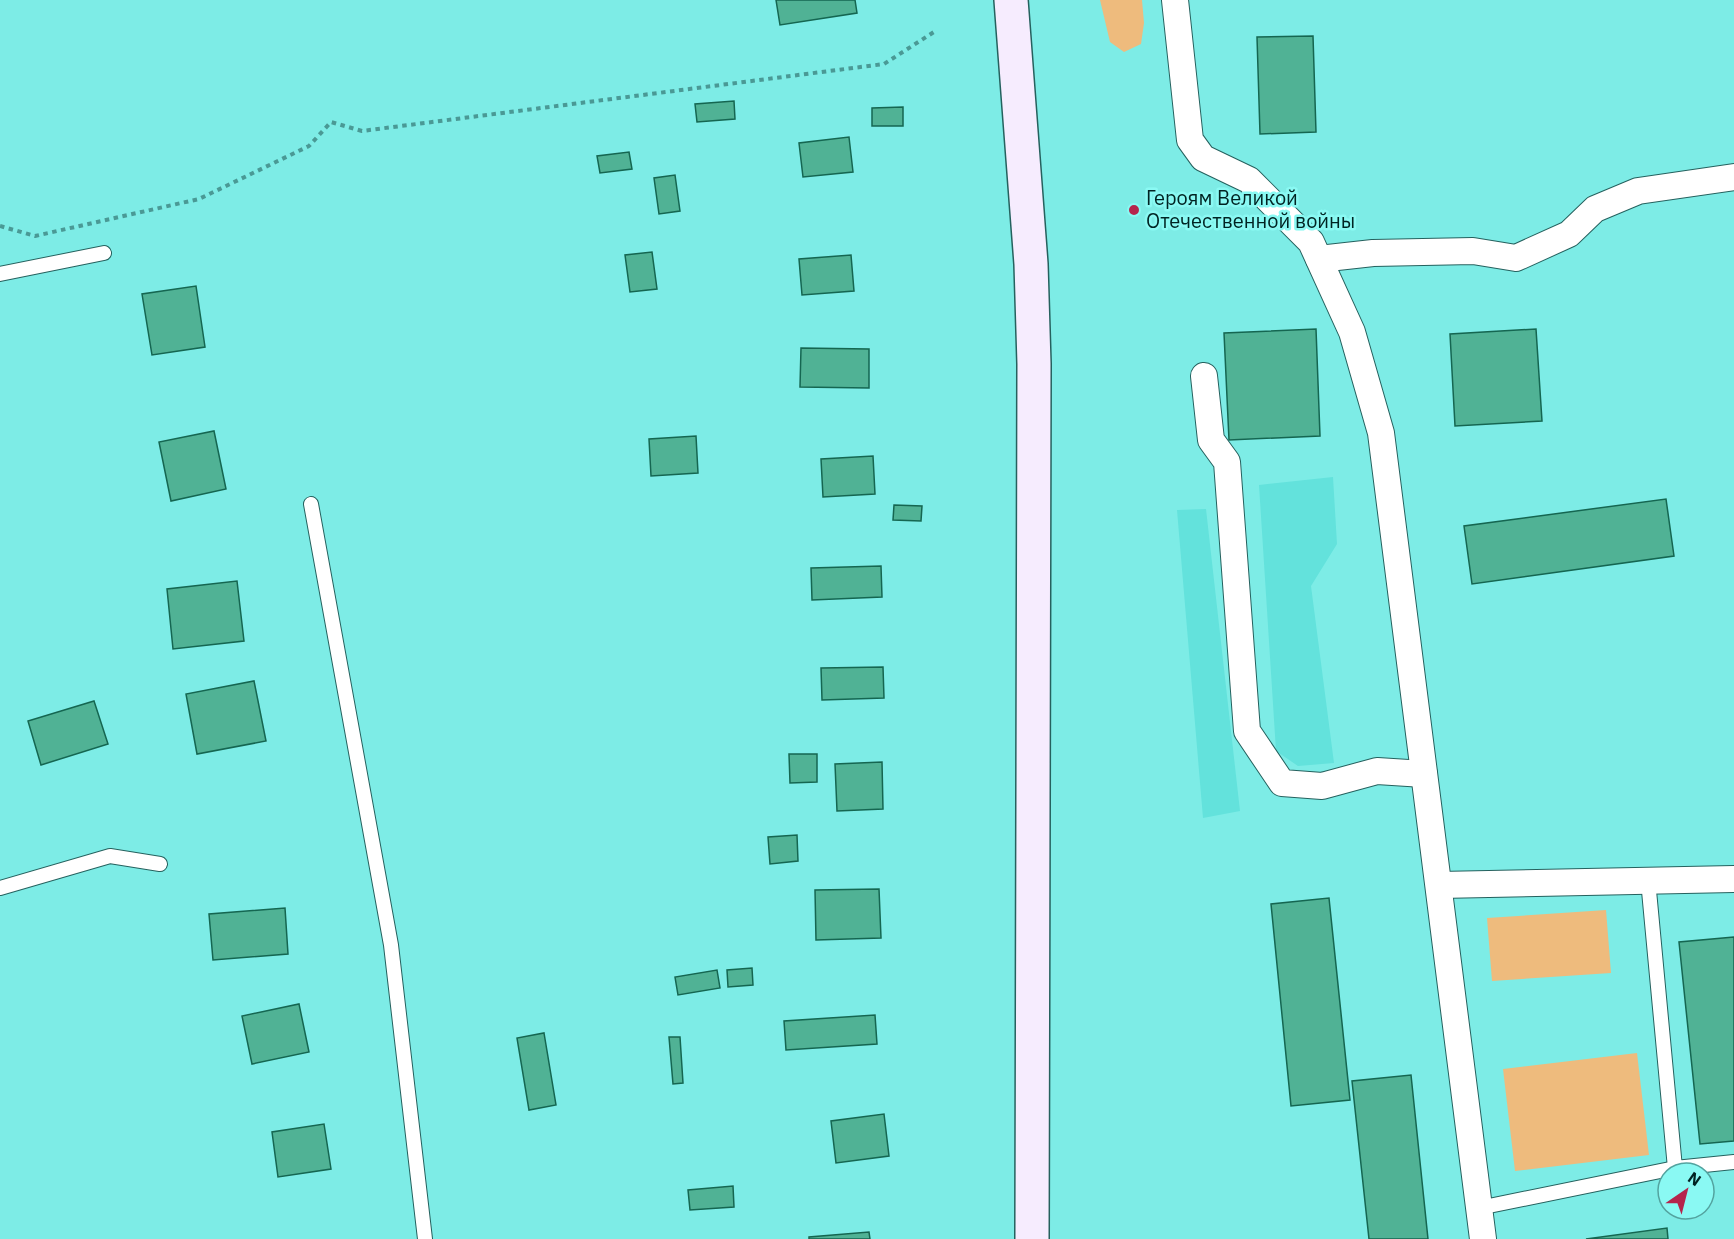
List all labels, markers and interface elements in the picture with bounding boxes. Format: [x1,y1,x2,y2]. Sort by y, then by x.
place label: Героям Великой Отечественной войны [1146,184,1355,234]
marker: Героям Великой Отечественной войны [1127,203,1141,217]
north arrow [1656,1161,1716,1221]
text: N [1684,1167,1705,1190]

